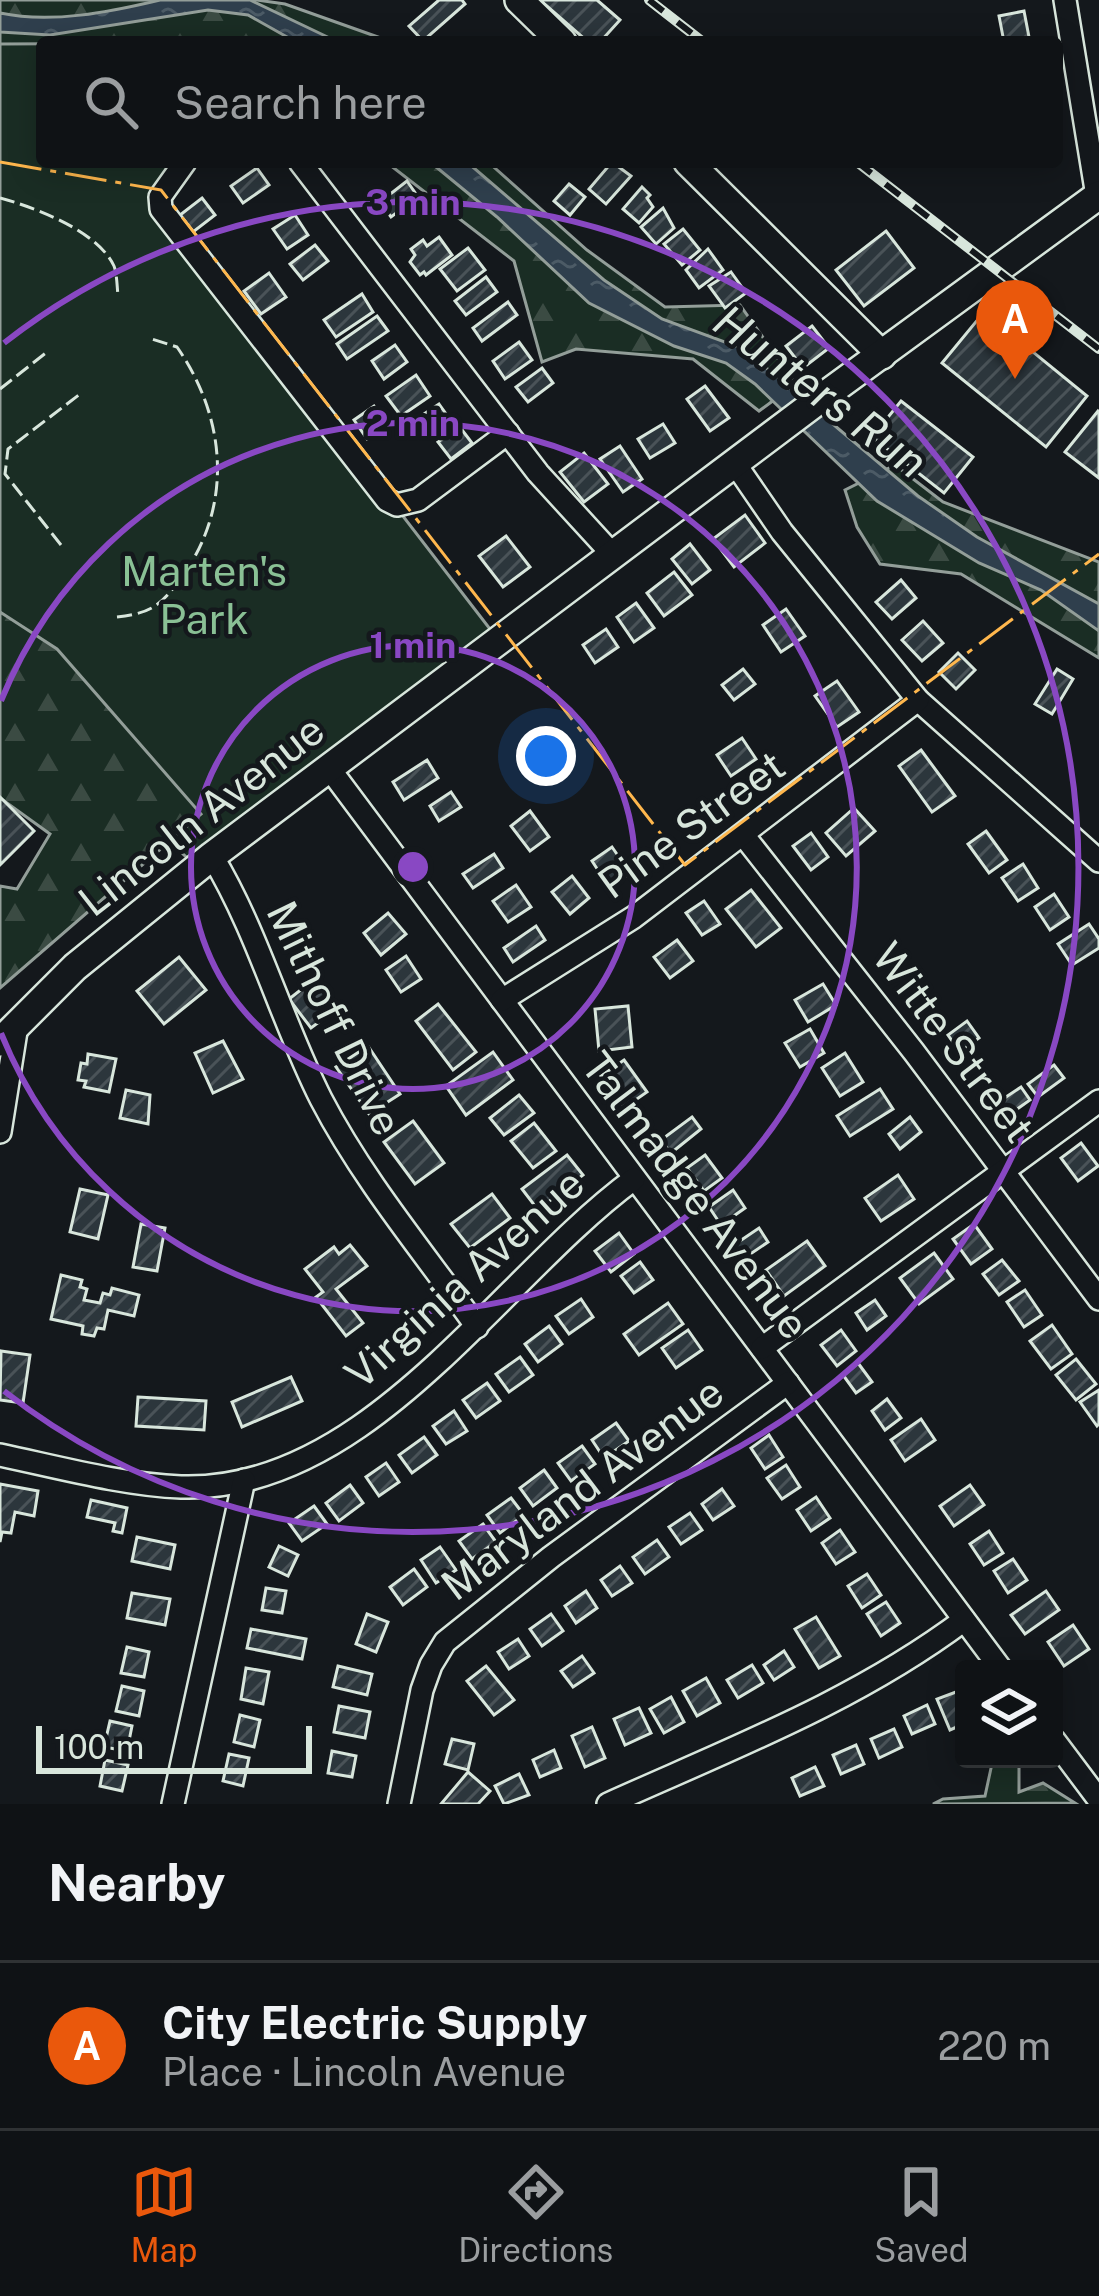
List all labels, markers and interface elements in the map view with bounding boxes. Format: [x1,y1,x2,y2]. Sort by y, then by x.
search box [36,36,1063,168]
icon: search [78,69,144,135]
text: Search here [174,76,427,129]
text: 3 min [365,181,461,223]
pin: A [976,280,1054,379]
water label: Hunters Run [704,294,938,488]
text: 2 min [366,402,460,444]
park label: Marten's Park [121,546,287,643]
text: 1 min [370,624,456,666]
street label: Lincoln Avenue [69,704,333,926]
your location [516,726,576,786]
street label: Pine Street [588,740,794,908]
centre of rings [392,846,434,888]
street label: Mithoff Drive [257,893,413,1143]
street label: Witte Street [863,933,1045,1151]
street label: Talmadge Avenue [572,1042,820,1348]
street label: Virginia Avenue [335,1158,593,1398]
street label: Maryland Avenue [432,1366,732,1610]
map controls [955,1660,1063,1768]
button: layers [955,1660,1063,1768]
scale bar [36,1720,312,1773]
text: 100 m [54,1728,144,1766]
text: Nearby [48,1853,225,1912]
text: City Electric Supply [162,1996,587,2049]
text: A [73,2023,101,2069]
text: 220 m [937,2023,1051,2069]
text: Place · Lincoln Avenue [162,2049,566,2095]
tab: Map [130,2159,197,2269]
tab: Directions [458,2159,613,2269]
tab: Saved [874,2159,969,2269]

